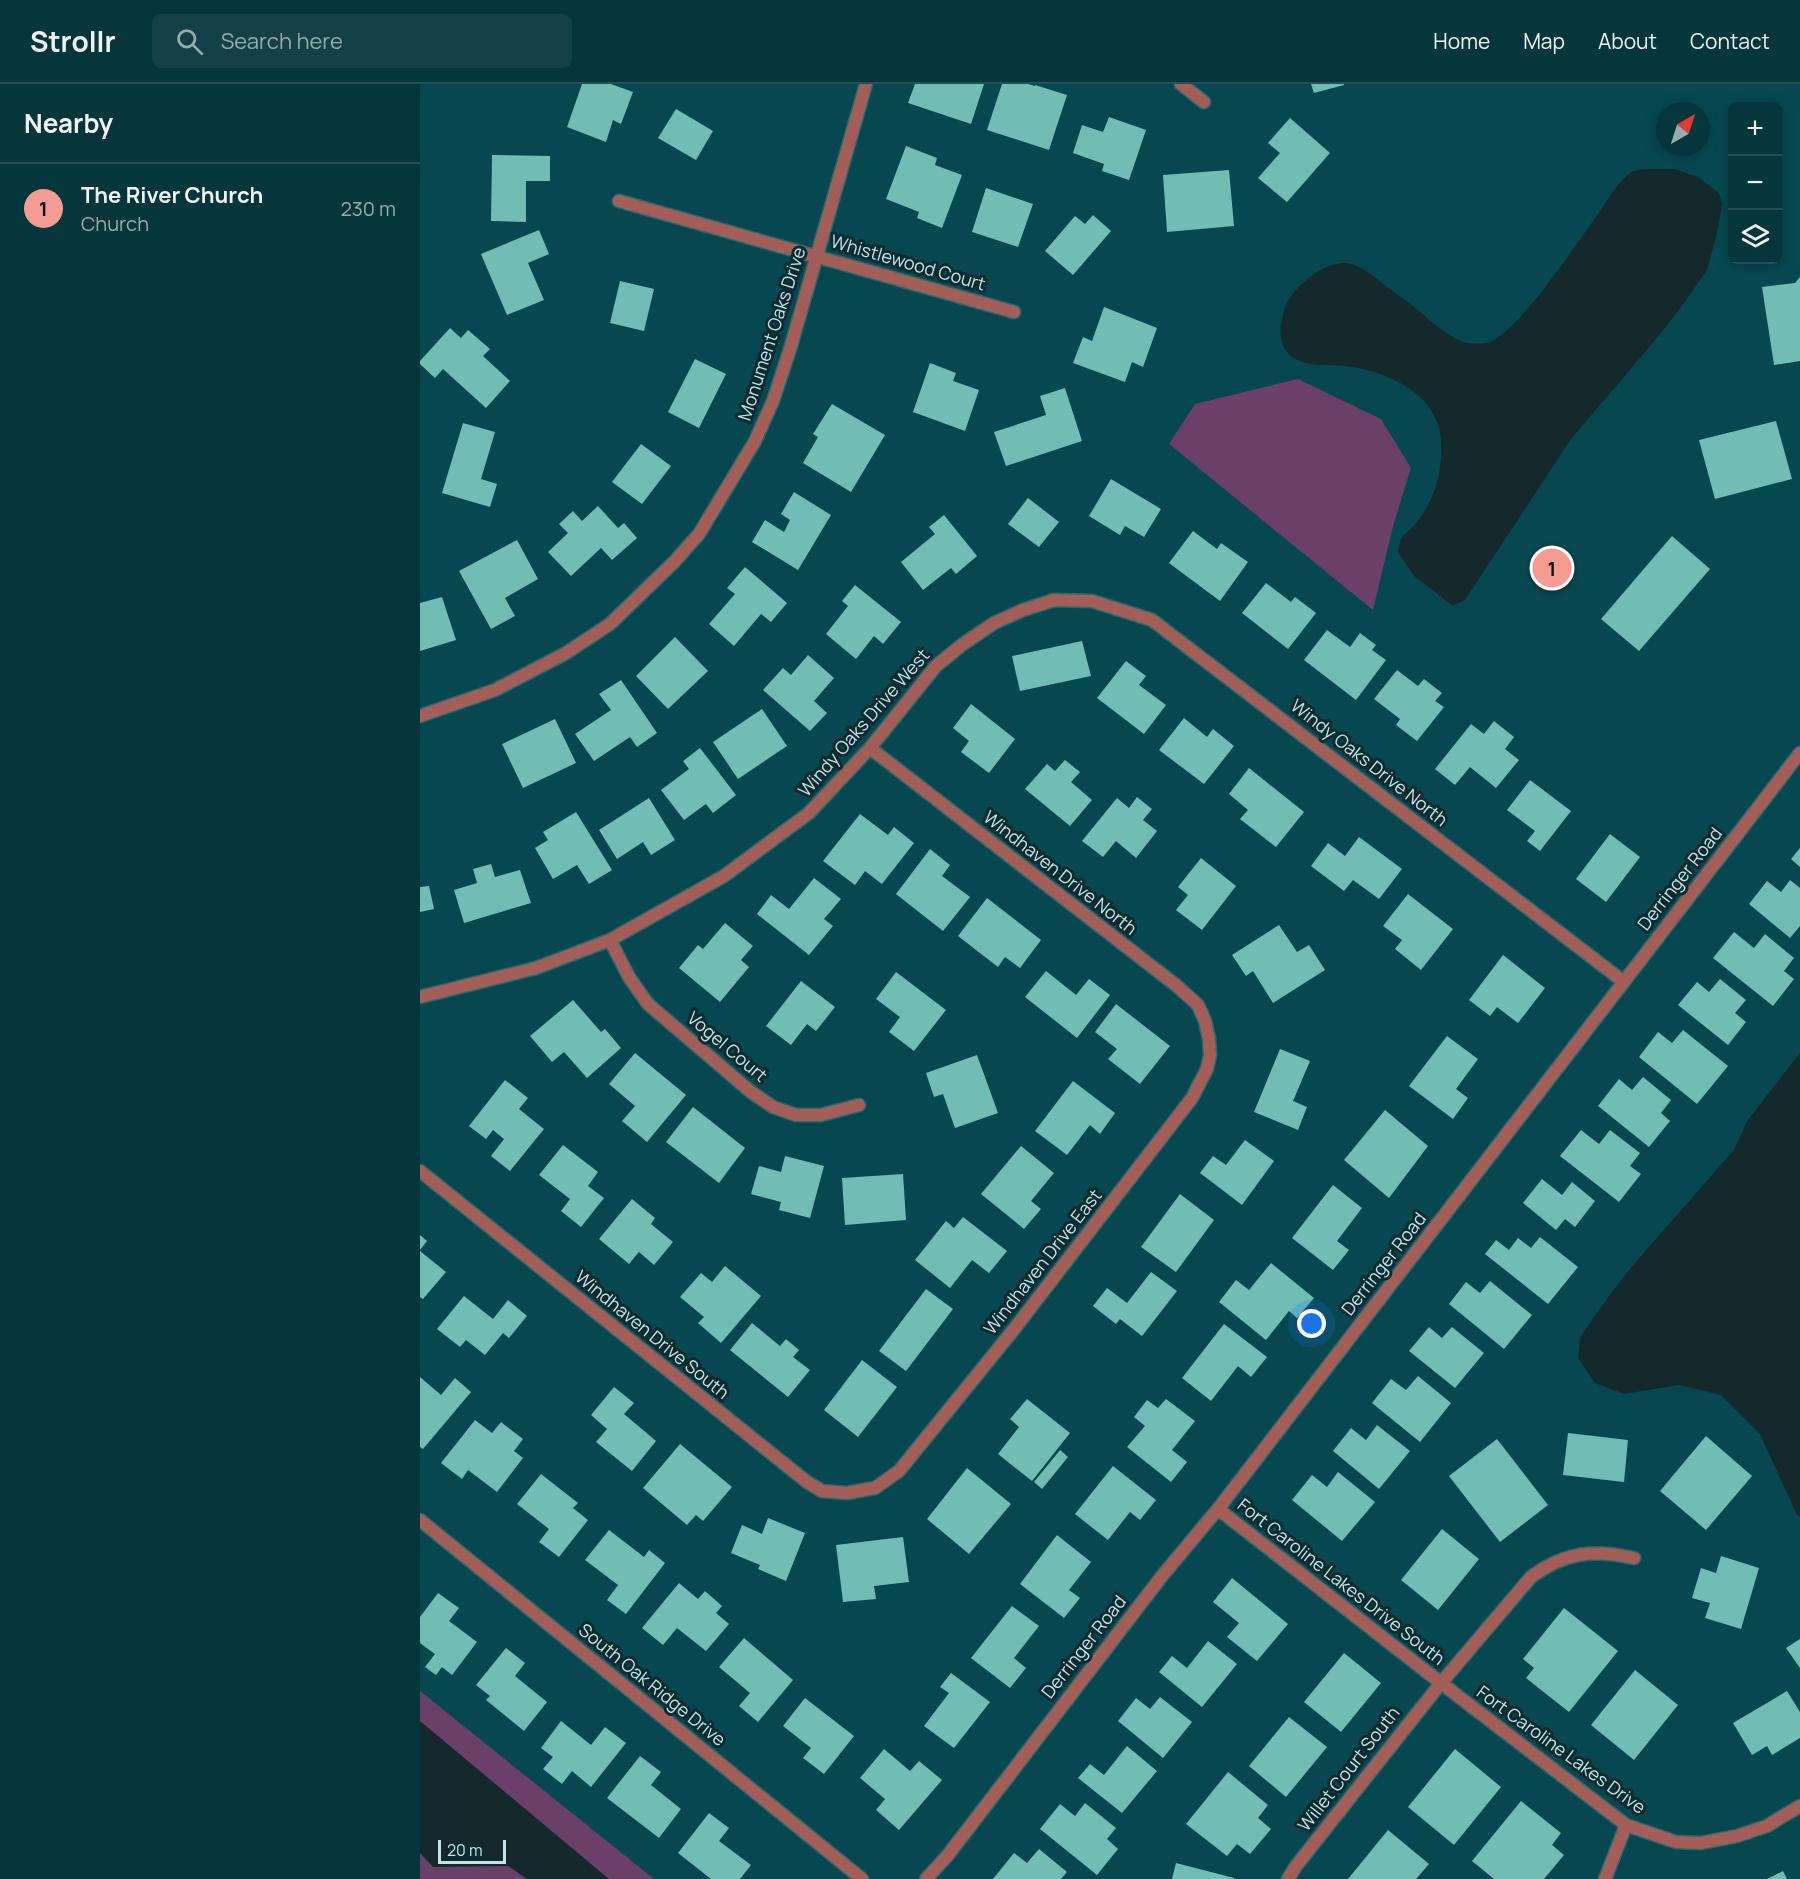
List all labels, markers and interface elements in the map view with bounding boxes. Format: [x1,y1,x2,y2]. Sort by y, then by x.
search box [152,14,572,68]
text: Strollr [30,22,116,60]
icon: search [173,25,206,58]
text: Search here [221,26,343,56]
text: Home [1433,27,1490,55]
text: Map [1523,27,1565,55]
text: About [1598,27,1657,55]
text: Contact [1690,27,1770,55]
north arrow [1656,102,1710,156]
map controls [1728,102,1782,264]
button: + [1728,102,1782,156]
text: Nearby [24,105,113,141]
button: − [1728,156,1782,210]
text: The River Church [81,180,263,210]
text: 1 [39,195,48,222]
text: 230 m [340,195,396,222]
text: Church [81,210,149,237]
button: layers [1728,210,1782,264]
street label: Whistlewood Court [828,228,988,296]
street label: Monument Oaks Drive [732,244,810,423]
pin: 1 [1532,546,1572,590]
street label: Windy Oaks Drive West [792,643,934,801]
street label: Windy Oaks Drive North [1286,693,1453,831]
street label: Windhaven Drive North [979,805,1142,940]
street label: Derringer Road [1631,822,1727,935]
street label: Vogel Court [683,1006,773,1087]
street label: Windhaven Drive East [978,1184,1107,1339]
street label: Derringer Road [1335,1207,1431,1320]
street label: Windhaven Drive South [571,1265,735,1404]
your location [1297,1309,1326,1338]
street label: Fort Caroline Lakes Drive South [1233,1493,1450,1670]
street label: Derringer Road [1035,1590,1131,1703]
street label: South Oak Ridge Drive [574,1617,731,1751]
street label: Fort Caroline Lakes Drive [1472,1680,1651,1819]
street label: Willet Court South [1292,1701,1405,1836]
scale bar [438,1837,506,1864]
text: 20 m [447,1839,483,1861]

